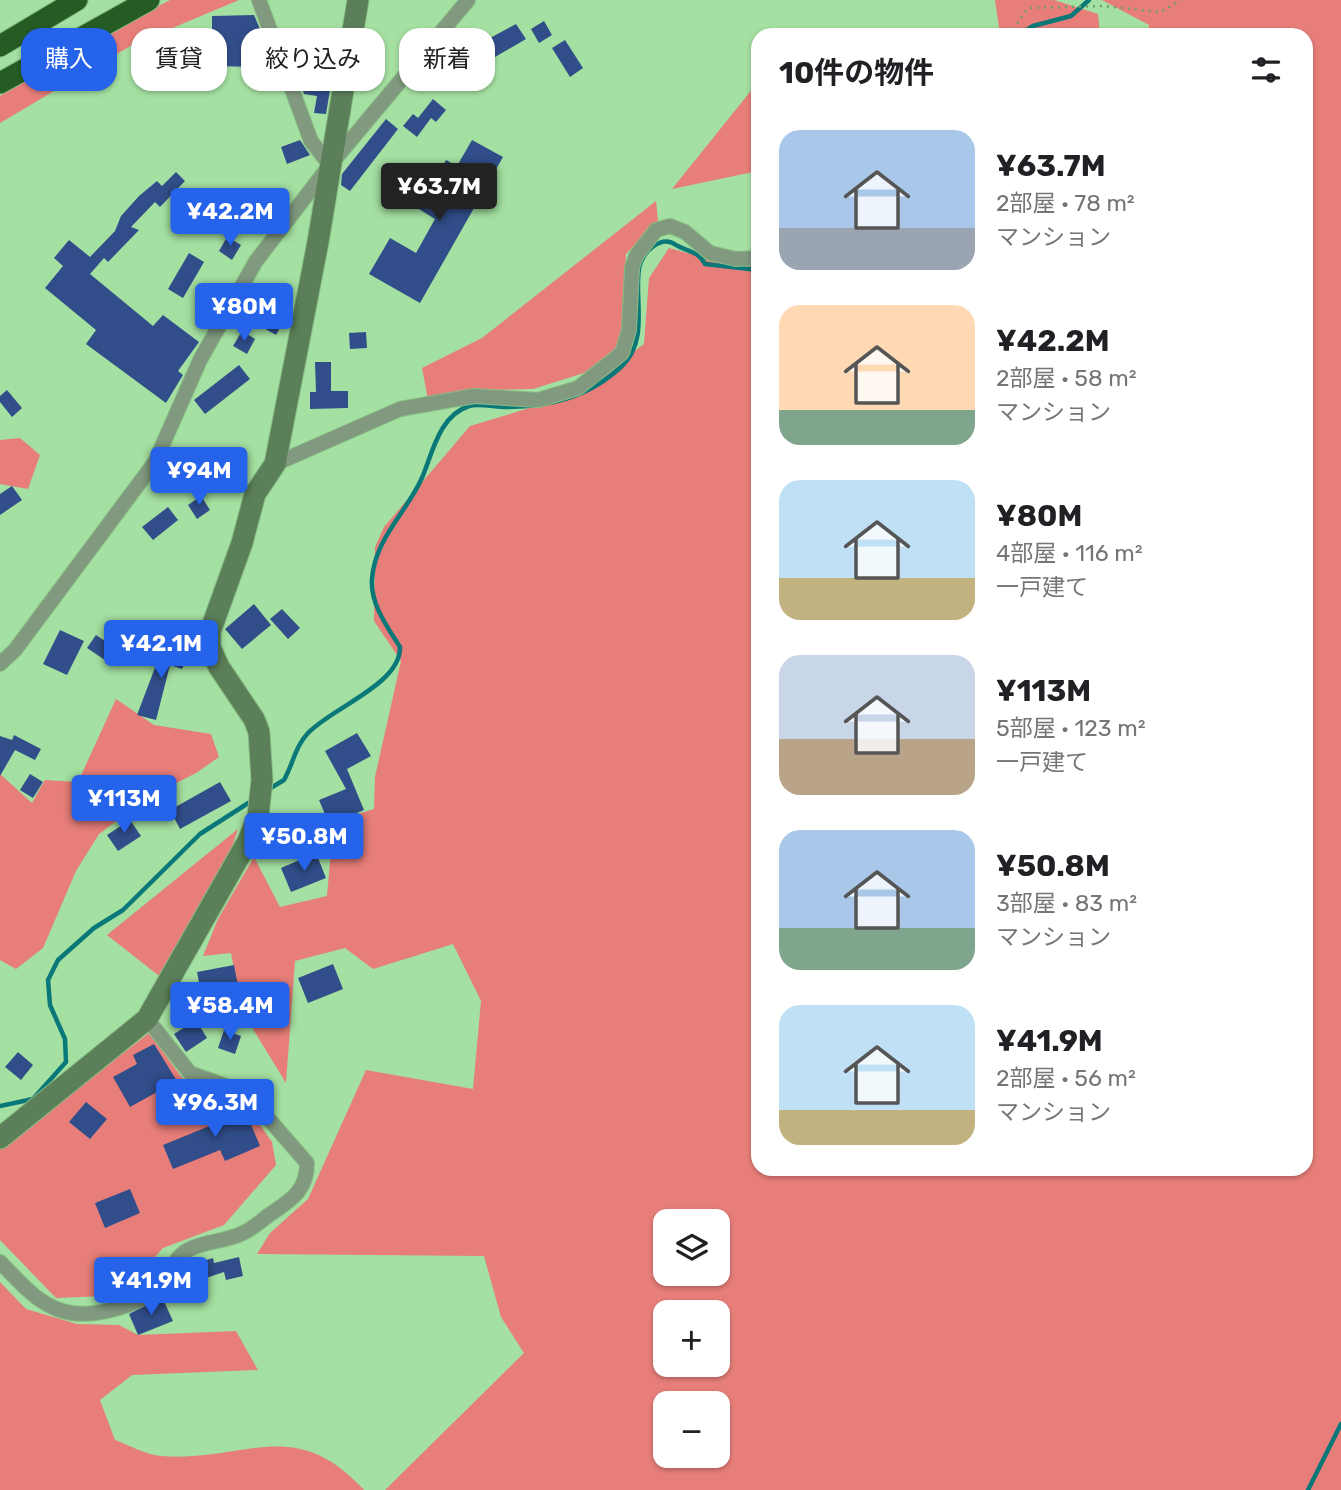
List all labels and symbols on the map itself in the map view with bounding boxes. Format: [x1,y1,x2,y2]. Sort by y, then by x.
pin: ¥63.7M [382,164,496,223]
pin: ¥42.2M [173,188,287,248]
pin: ¥80M [203,284,285,343]
pin: ¥94M [158,448,240,507]
pin: ¥42.1M [104,620,218,680]
pin: ¥113M [75,776,173,835]
pin: ¥50.8M [247,814,361,873]
pin: ¥58.4M [173,982,287,1042]
pin: ¥96.3M [158,1080,272,1139]
pin: ¥41.9M [94,1258,208,1317]

